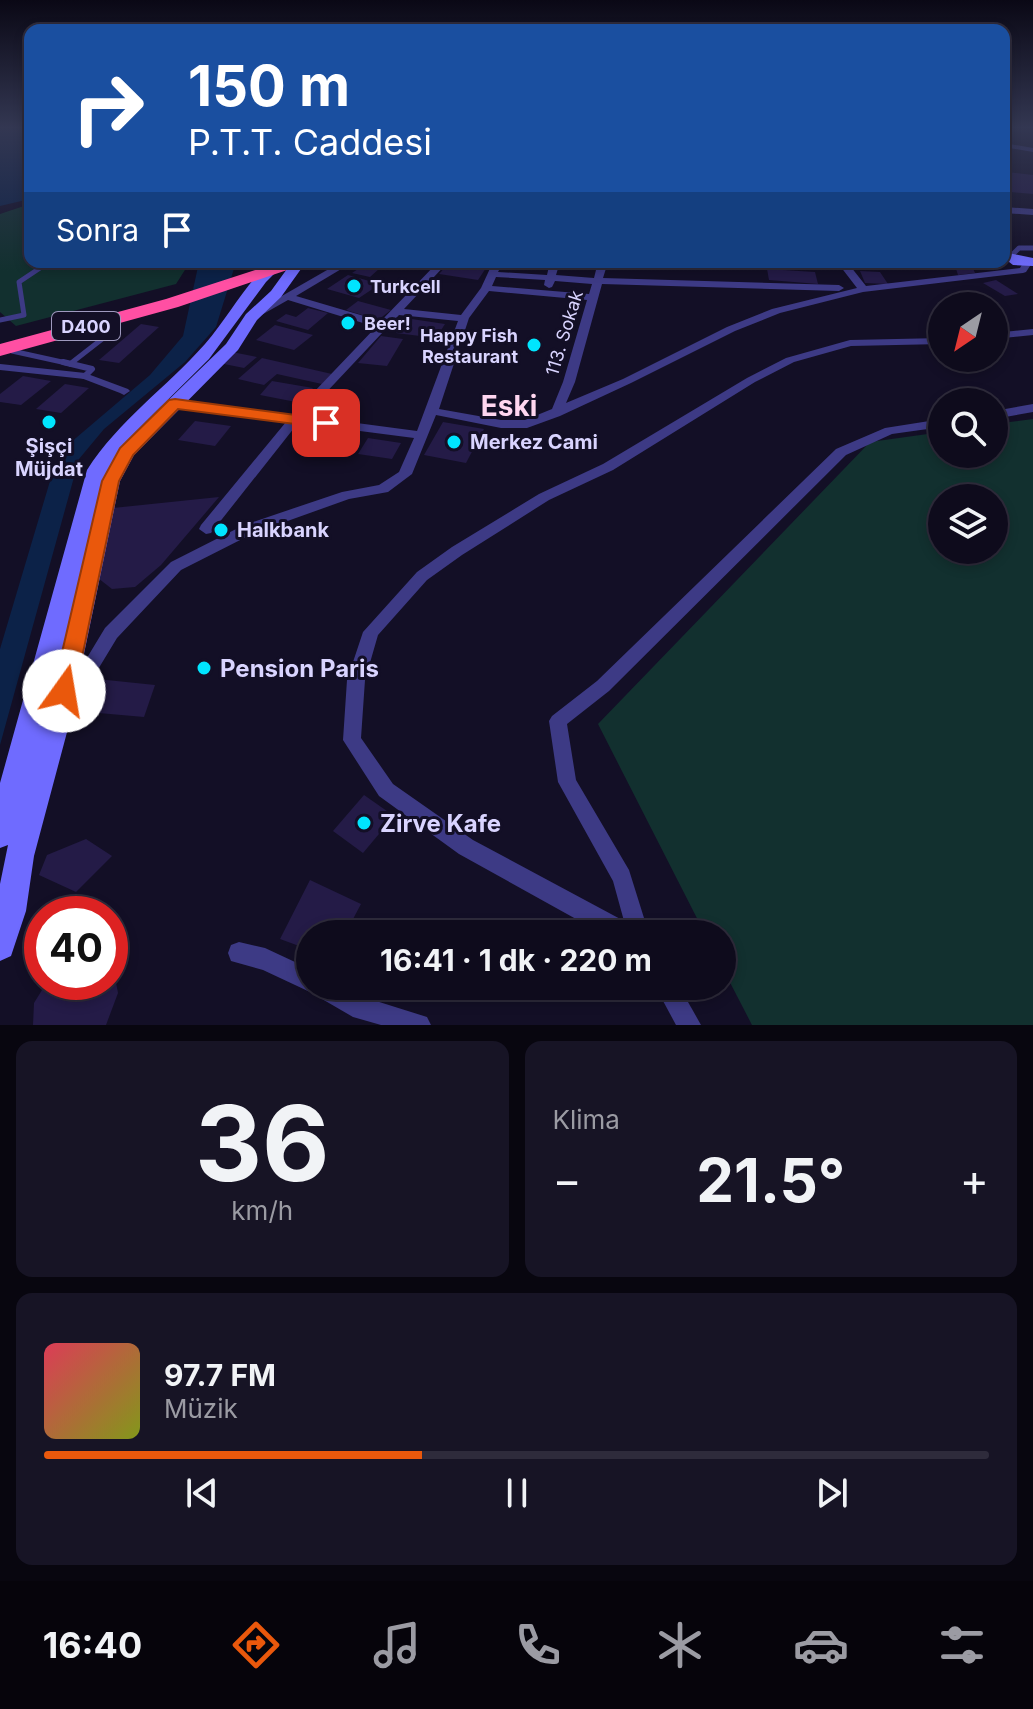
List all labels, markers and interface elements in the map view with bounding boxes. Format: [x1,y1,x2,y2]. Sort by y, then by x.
text: 150 m [188,52,350,120]
icon: right [56,56,160,160]
text: P.T.T. Caddesi [188,120,432,164]
icon: arrive [155,208,199,252]
text: Sonra [56,212,139,248]
place label: Turkcell [370,276,441,297]
marker: Turkcell [345,277,363,295]
street label: 113. Sokak [541,288,587,378]
north arrow [928,292,1008,372]
map controls [928,292,1008,564]
road number: D400 [52,312,120,340]
place label: Beer! [364,313,411,334]
marker: Beer! [339,314,357,332]
place label: Happy Fish Restaurant [420,325,518,367]
marker: Happy Fish Restaurant [525,336,543,354]
button: search [928,388,1008,468]
pin [292,389,360,457]
district label: Eski [481,389,537,423]
icon: arrive [304,401,348,445]
marker: Şişçi Müjdat [40,413,58,431]
place label: Merkez Cami [470,430,598,454]
marker: Merkez Cami [445,433,463,451]
place label: Şişçi Müjdat [15,434,83,481]
button: layers [928,484,1008,564]
place label: Halkbank [237,518,329,542]
marker: Halkbank [212,521,230,539]
position arrow [22,649,106,733]
place label: Pension Paris [220,654,379,683]
marker: Pension Paris [195,659,213,677]
place label: Zirve Kafe [380,809,501,838]
marker: Zirve Kafe [355,814,373,832]
speed limit sign: 40 [24,896,128,1000]
text: 16:41 · 1 dk · 220 m [380,942,652,978]
text: 36 [195,1080,330,1206]
text: Klima [553,1104,620,1135]
text: 21.5° [696,1144,845,1216]
text: − [553,1153,582,1207]
text: + [960,1153,989,1207]
text: km/h [231,1195,293,1226]
text: 97.7 FM [164,1357,276,1393]
text: Müzik [164,1393,238,1424]
icon: previous [180,1471,224,1515]
icon: pause [495,1471,539,1515]
icon: next [810,1471,854,1515]
icon: directions [228,1617,284,1673]
icon: music [369,1617,425,1673]
icon: phone [510,1617,566,1673]
icon: climate [652,1617,708,1673]
icon: car [793,1617,849,1673]
icon: filters [934,1617,990,1673]
text: 16:40 [43,1623,142,1667]

